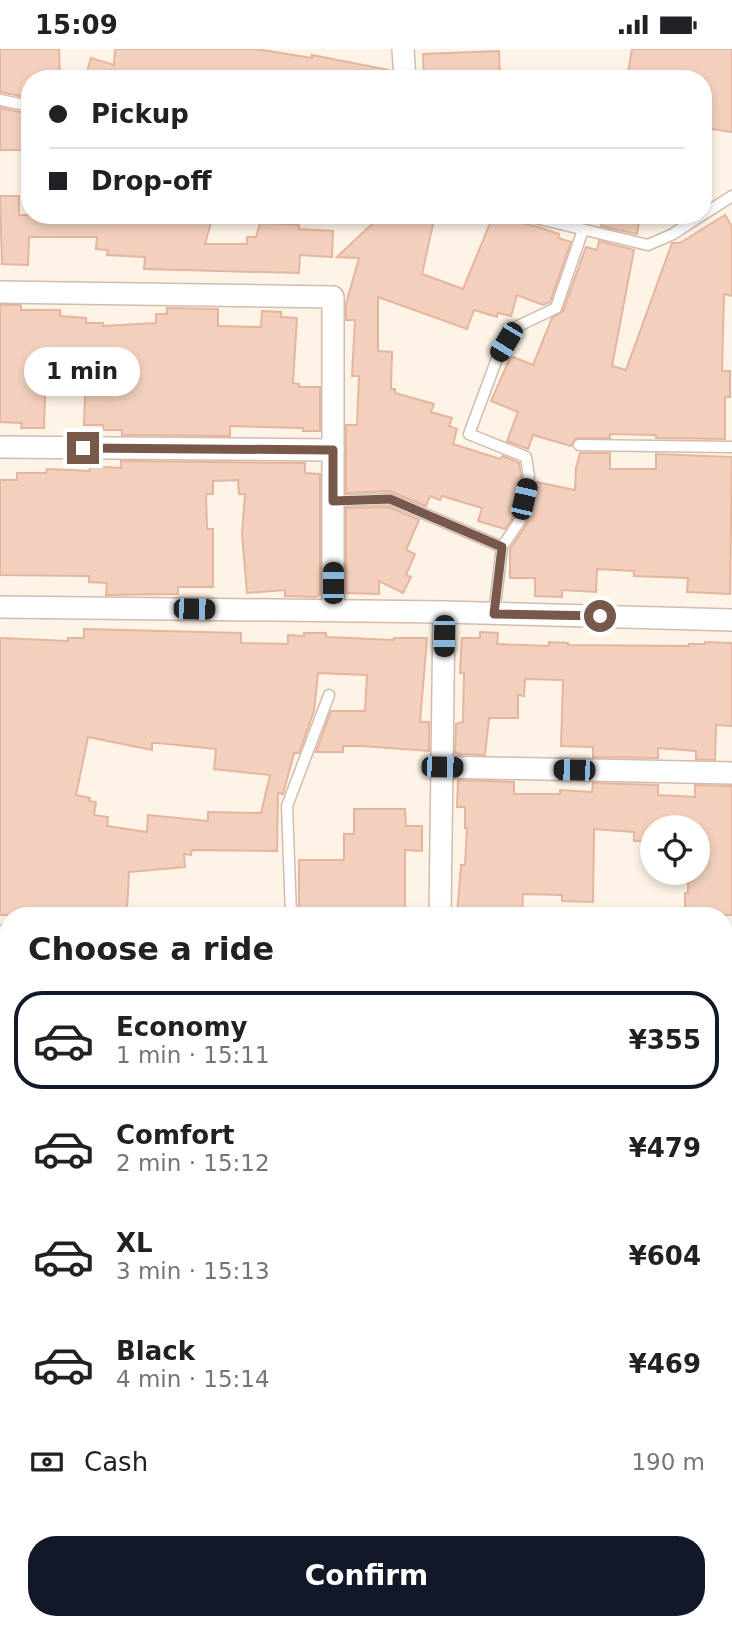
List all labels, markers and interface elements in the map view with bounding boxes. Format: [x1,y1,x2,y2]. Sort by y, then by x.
text: 15:09 [35,10,118,40]
text: Pickup [91,99,189,129]
text: Drop-off [91,166,212,196]
car [487,319,526,365]
callout: 1 min [25,347,141,395]
text: 1 min [46,358,118,384]
route end [67,432,99,464]
car [510,476,539,522]
car [323,562,344,604]
car [173,598,216,620]
route start [584,600,616,632]
car [434,615,455,657]
car [421,756,464,778]
car [553,759,596,781]
map controls [640,815,710,885]
button: locate [640,815,710,885]
text: Choose a ride [28,930,274,968]
icon: car [32,1009,95,1072]
text: Economy [116,1012,247,1042]
text: ¥355 [629,1025,701,1055]
text: 1 min · 15:11 [116,1042,270,1068]
icon: car [32,1117,95,1180]
text: Comfort [116,1120,234,1150]
text: ¥479 [629,1133,701,1163]
text: 2 min · 15:12 [116,1150,270,1176]
icon: car [32,1225,95,1288]
text: XL [116,1228,153,1258]
text: ¥604 [629,1241,701,1271]
text: 3 min · 15:13 [116,1258,270,1284]
icon: car [32,1333,95,1396]
text: Black [116,1336,195,1366]
text: ¥469 [629,1349,701,1379]
text: 4 min · 15:14 [116,1366,270,1392]
icon: cash [28,1443,66,1481]
text: Cash [84,1447,148,1477]
text: 190 m [631,1449,705,1475]
button: Confirm [28,1536,705,1616]

